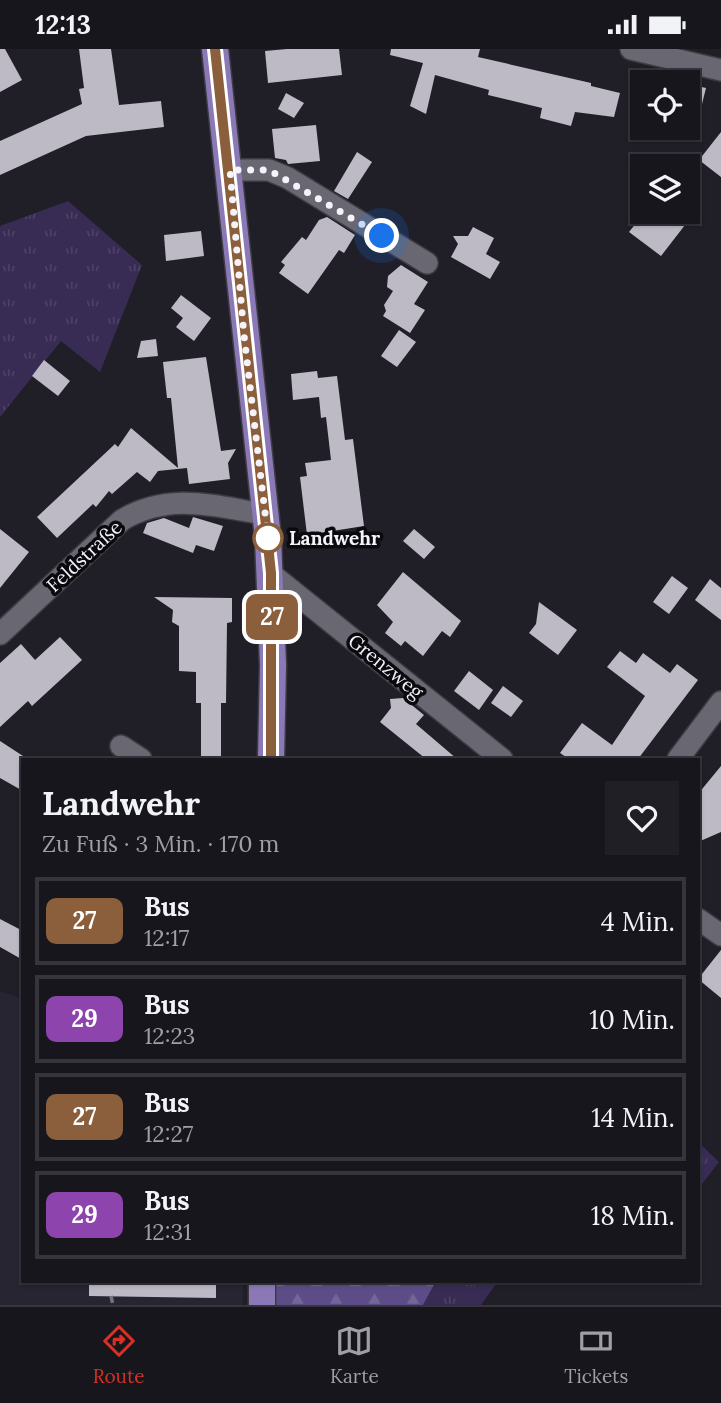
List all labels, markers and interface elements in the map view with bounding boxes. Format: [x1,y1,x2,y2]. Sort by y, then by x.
text: 12:13 [35,8,91,41]
map controls [630,70,700,224]
button: locate [630,70,700,140]
button: layers [630,154,700,224]
your location [364,218,399,253]
street label: Feldstraße [41,515,127,597]
marker: Landwehr [253,523,283,553]
place label: Landwehr [289,526,380,550]
line badge: 27 [240,594,304,640]
text: 27 [260,601,284,632]
street label: Grenzweg [344,628,429,704]
button: heart [605,781,679,855]
text: Landwehr [42,782,200,824]
text: Zu Fuß · 3 Min. · 170 m [42,829,279,858]
text: Bus [144,890,190,923]
text: 27 [72,905,97,936]
text: 4 Min. [601,905,675,938]
text: 12:17 [144,923,189,952]
text: Bus [144,988,190,1021]
text: 29 [71,1003,98,1034]
text: 10 Min. [589,1003,675,1036]
text: 12:23 [144,1021,195,1050]
text: Bus [144,1086,190,1119]
text: 27 [72,1101,97,1132]
text: 14 Min. [591,1101,675,1134]
text: 12:27 [144,1119,193,1148]
text: Bus [144,1184,190,1217]
text: 29 [71,1199,98,1230]
text: 18 Min. [591,1199,675,1232]
text: 12:31 [144,1217,192,1246]
tab: Route [93,1322,145,1388]
tab: Karte [330,1322,379,1388]
tab: Tickets [564,1322,628,1388]

